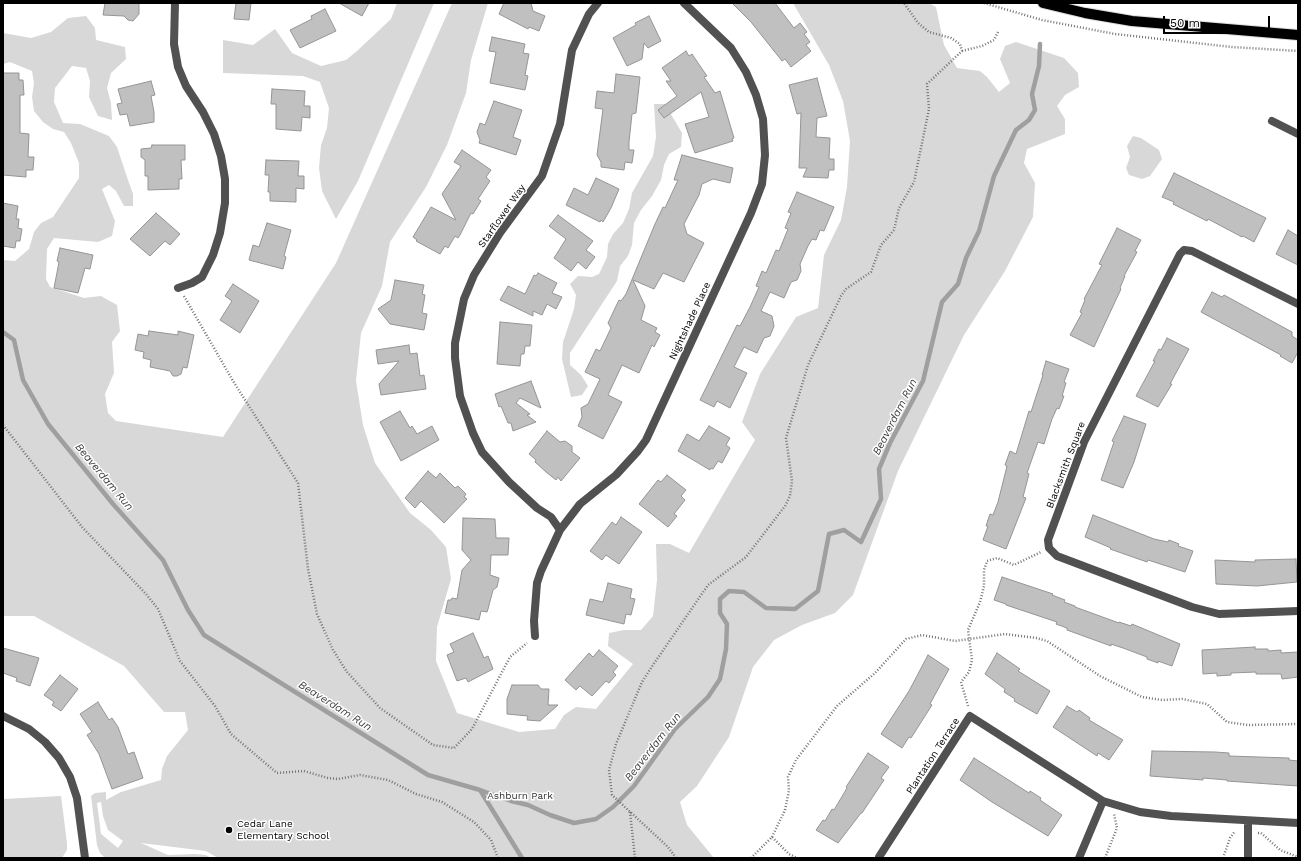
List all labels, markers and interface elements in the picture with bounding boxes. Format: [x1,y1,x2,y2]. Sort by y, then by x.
scale bar [1165,8,1272,34]
text: 50 m [1170,16,1200,30]
street label: Starflower Way [476,182,528,250]
street label: Nightshade Place [667,280,713,362]
water label: Beaverdam Run [870,377,920,457]
street label: Blacksmith Square [1044,420,1088,510]
water label: Beaverdam Run [72,441,136,513]
water label: Beaverdam Run [296,678,374,734]
water label: Beaverdam Run [622,710,684,784]
street label: Plantation Terrace [904,715,962,797]
park label: Ashburn Park [487,790,553,802]
place label: Cedar Lane Elementary School [237,818,329,842]
marker: Cedar Lane Elementary School [224,825,234,835]

